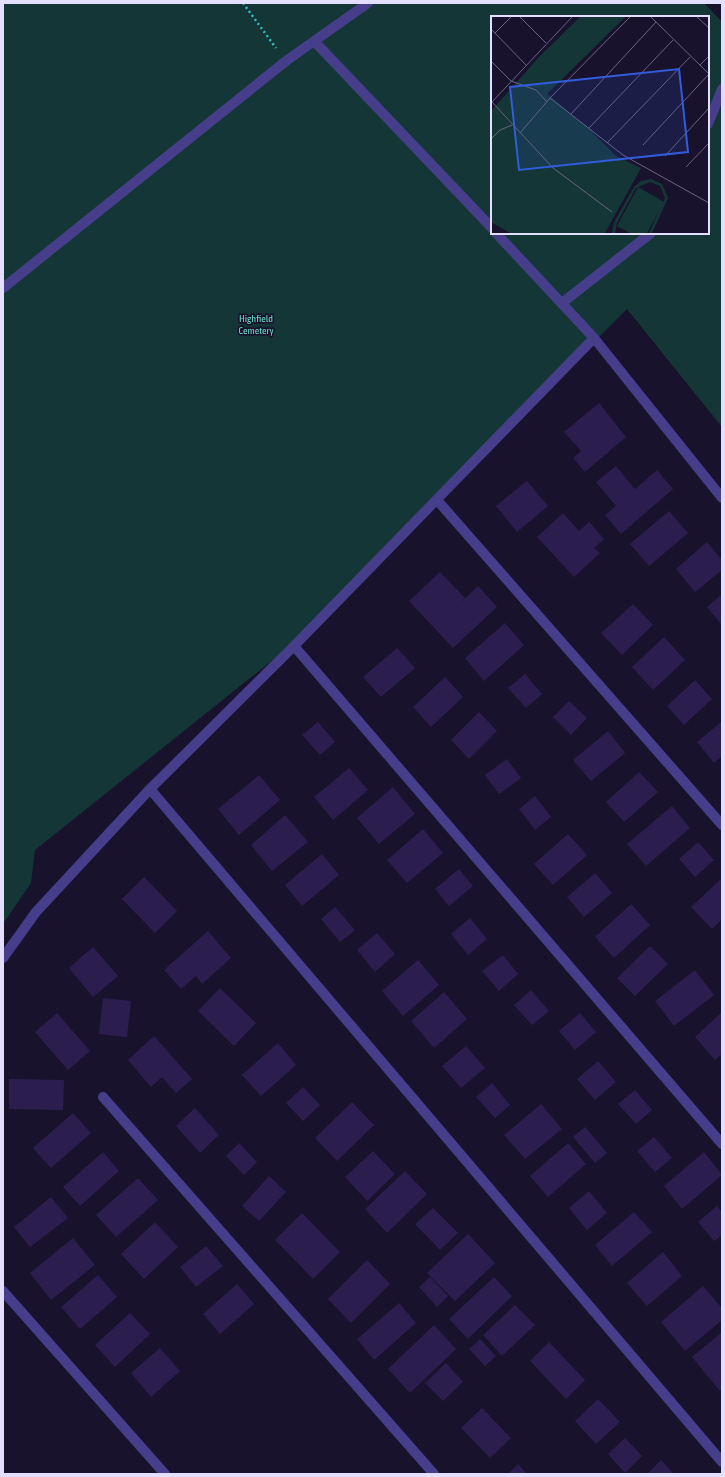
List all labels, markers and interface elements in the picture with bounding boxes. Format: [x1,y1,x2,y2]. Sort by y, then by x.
inset map [491,16,709,234]
park label: Highfield Cemetery [238,313,274,336]

